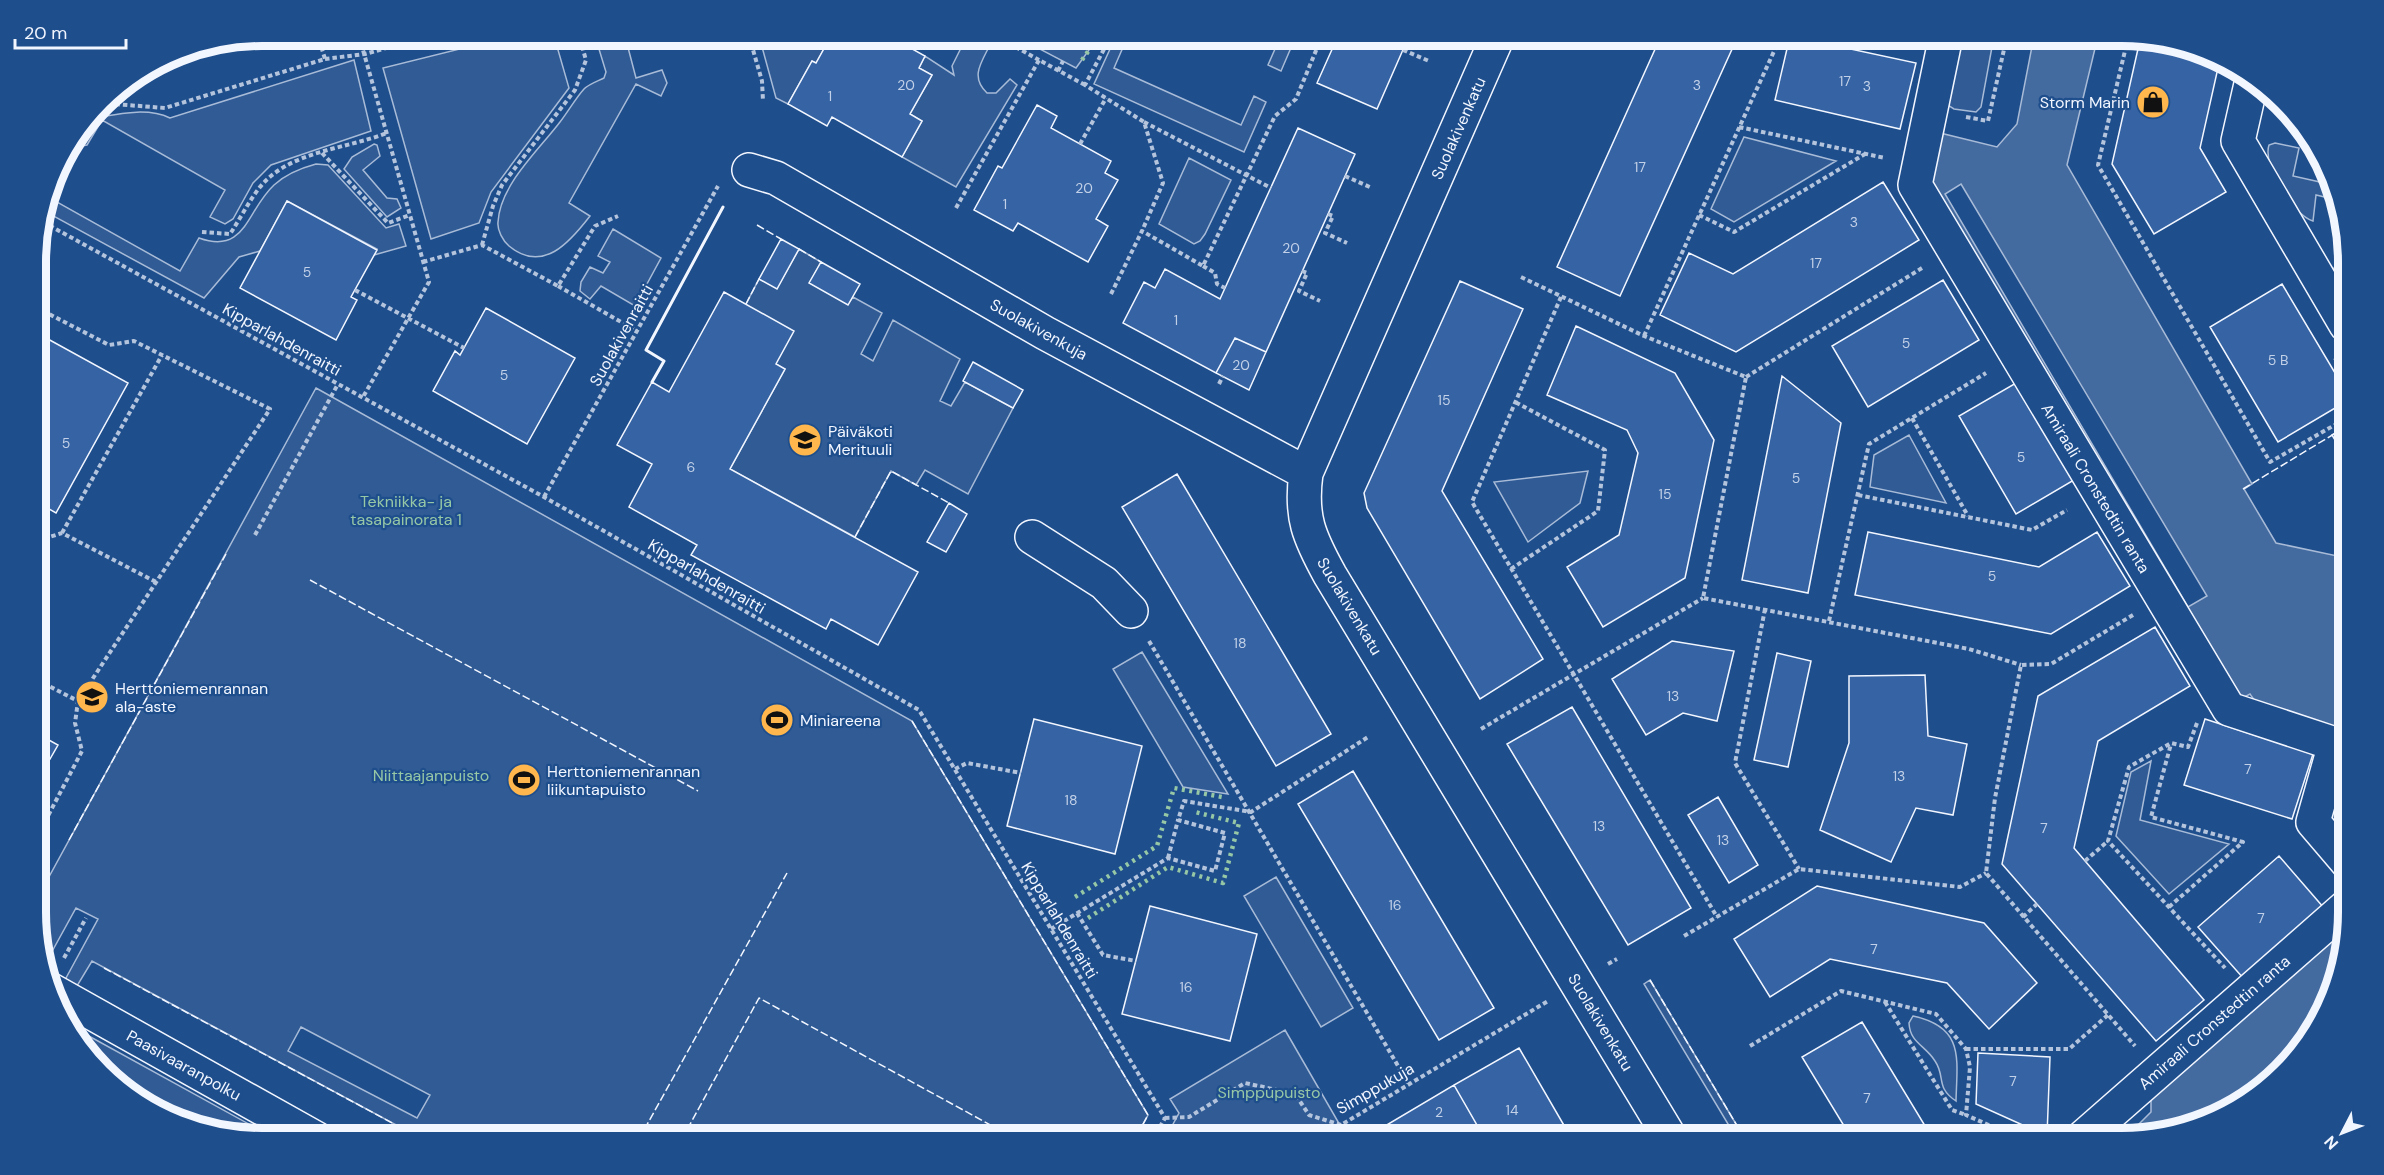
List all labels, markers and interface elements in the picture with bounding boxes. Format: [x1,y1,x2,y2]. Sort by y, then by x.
scale bar [15,12,126,50]
text: 20 m [24,21,67,45]
house number: 17 [1839,72,1851,90]
street label: Suolakivenkatu [1426,74,1490,183]
house number: 20 [897,76,915,94]
house number: 3 [1693,76,1701,94]
house number: 3 [1863,77,1871,95]
shop icon: Storm Marin [2135,84,2171,120]
house number: 1 [828,87,832,105]
place label: Storm Marin [2040,92,2130,113]
house number: 17 [1634,158,1646,176]
house number: 20 [1075,179,1093,197]
house number: 1 [1003,195,1007,213]
house number: 3 [1850,213,1858,231]
house number: 20 [1282,239,1300,257]
house number: 17 [1810,254,1822,272]
house number: 5 [303,263,311,281]
street label: Suolakivenraitti [585,281,658,390]
street label: Suolakivenkuja [986,294,1091,365]
street label: Kipparlahdenraitti [219,298,345,381]
house number: 1 [1174,311,1178,329]
house number: 5 [1902,334,1910,352]
house number: 5 B [2268,351,2288,369]
house number: 20 [1232,356,1250,374]
house number: 5 [500,366,508,384]
house number: 15 [1438,391,1450,409]
street label: Amiraali Cronstedtin ranta [2036,399,2155,577]
place label: Päiväkoti Merituuli [828,421,893,460]
school or university icon: Päiväkoti Merituuli [787,422,823,458]
house number: 5 [62,434,70,452]
house number: 5 [2017,448,2025,466]
house number: 6 [687,458,695,476]
house number: 5 [1792,469,1800,487]
house number: 15 [1659,485,1671,503]
park label: Tekniikka- ja tasapainorata 1 [350,491,462,530]
street label: Kipparlahdenraitti [644,534,769,619]
street label: Suolakivenkatu [1312,554,1387,659]
house number: 5 [1988,567,1996,585]
house number: 18 [1234,634,1246,652]
place label: Herttoniemenrannan ala-aste [115,678,268,717]
school or university icon: Herttoniemenrannan ala-aste [74,679,110,715]
house number: 13 [1667,687,1679,705]
sports icon: Miniareena [759,702,795,738]
place label: Miniareena [800,710,881,731]
house number: 7 [2244,760,2252,778]
place label: Herttoniemenrannan liikuntapuisto [547,761,700,800]
sports icon: Herttoniemenrannan liikuntapuisto [506,762,542,798]
park label: Niittaajanpuisto [373,765,489,786]
house number: 13 [1893,767,1905,785]
house number: 18 [1065,791,1077,809]
house number: 13 [1593,817,1605,835]
house number: 7 [2040,819,2048,837]
house number: 13 [1717,831,1729,849]
street label: Kipparlahdenraitti [1016,858,1103,982]
house number: 16 [1388,896,1402,914]
house number: 7 [2257,909,2265,927]
house number: 7 [1870,940,1878,958]
street label: Amiraali Cronstedtin ranta [2134,951,2295,1094]
street label: Suolakivenkatu [1563,970,1638,1075]
house number: 16 [1179,978,1193,996]
street label: Paasivaaranpolku [123,1025,245,1106]
street label: Simppukuja [1333,1058,1418,1119]
house number: 7 [2009,1072,2017,1090]
park label: Simppupuisto [1218,1082,1320,1103]
house number: 7 [1863,1089,1871,1107]
house number: 14 [1506,1101,1519,1119]
house number: 2 [1435,1103,1443,1121]
north arrow [2312,1103,2372,1163]
text: N [2320,1131,2343,1154]

